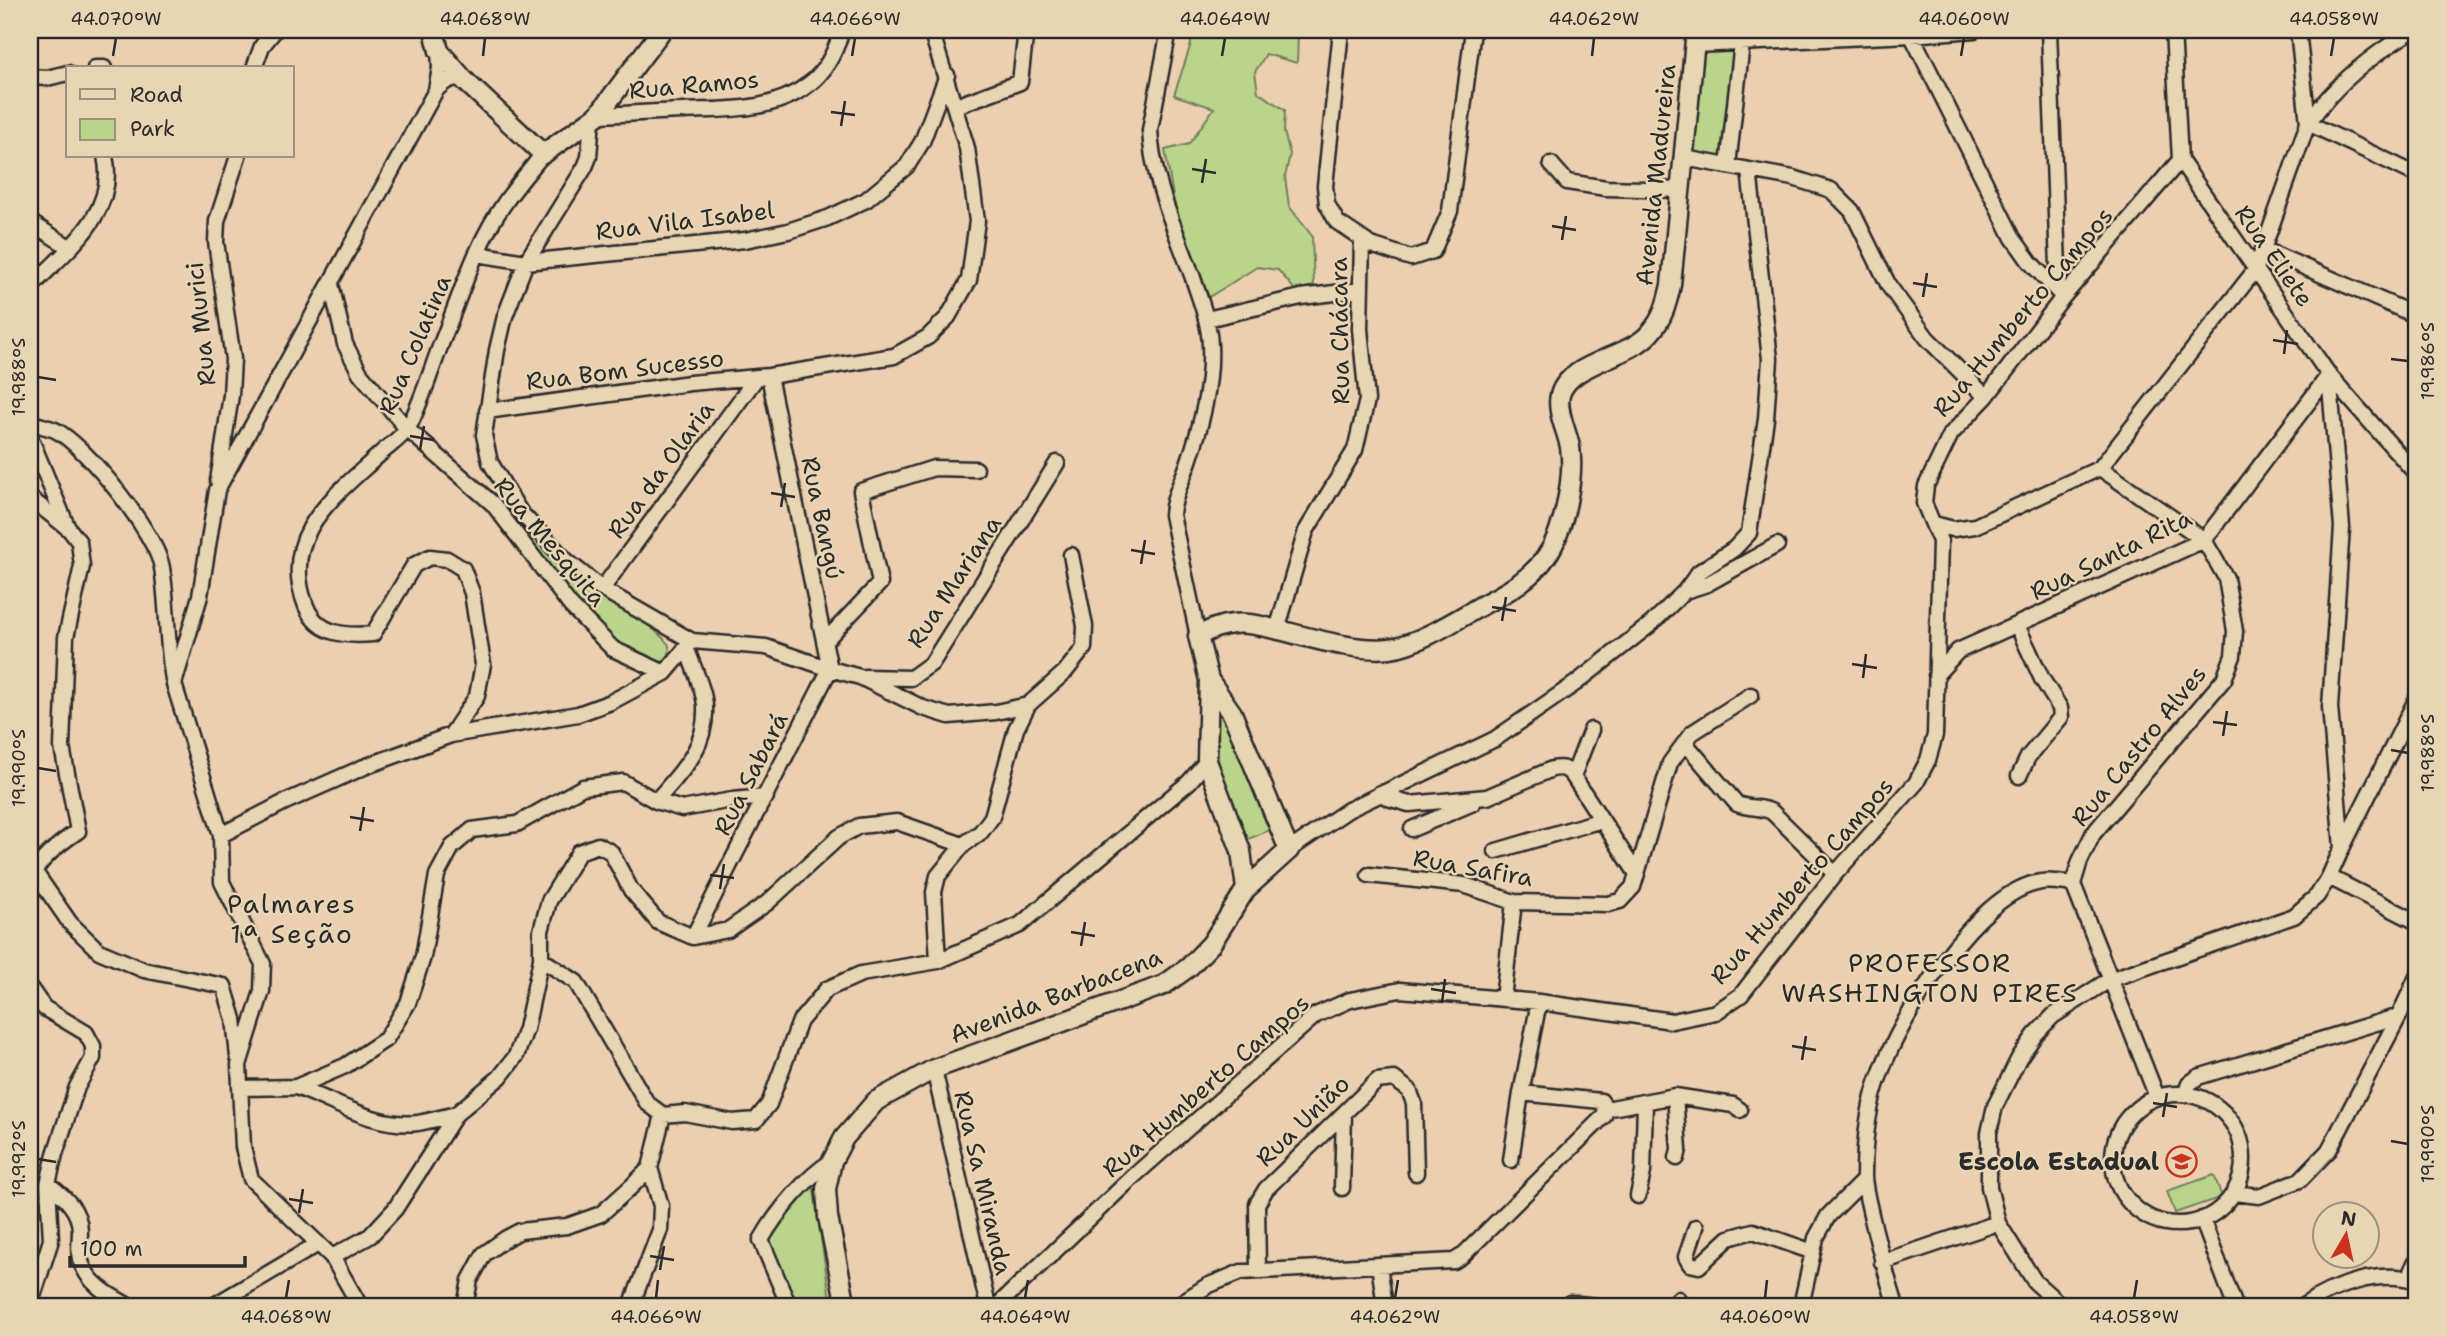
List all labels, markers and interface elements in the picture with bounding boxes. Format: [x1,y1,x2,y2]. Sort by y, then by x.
text: 44.070°W [71,7,161,31]
text: 44.068°W [439,7,531,31]
text: 44.066°W [809,7,901,31]
text: 44.064°W [1179,7,1271,31]
text: 44.062°W [1549,7,1639,31]
text: 44.060°W [1918,7,2010,31]
text: 44.058°W [2289,7,2379,31]
street label: Rua Ramos [628,63,760,107]
street label: Avenida Madureira [1628,63,1684,287]
legend [66,66,294,158]
text: Road [130,81,183,109]
text: Park [130,115,175,143]
street label: Rua Vila Isabel [594,194,777,248]
street label: Rua Eliete [2227,199,2321,313]
street label: Rua Humberto Campos [1926,200,2120,424]
street label: Rua Chácara [1323,257,1357,405]
street label: Rua Murici [179,260,223,388]
street label: Rua Colatina [371,270,459,420]
text: 19.986°S [2416,322,2440,400]
text: 19.988°S [7,338,31,416]
street label: Rua Bom Sucesso [524,342,726,398]
street label: Rua da Olaria [600,395,722,545]
street label: Rua Bangú [793,454,851,582]
street label: Rua Mesquita [487,471,614,613]
street label: Rua Santa Rita [2025,502,2197,608]
street label: Rua Mariana [899,510,1009,654]
street label: Rua Castro Alves [2064,659,2214,833]
street label: Rua Sabará [706,707,796,841]
text: 19.988°S [2416,714,2440,792]
text: 19.990°S [7,729,31,807]
street label: Rua Humberto Campos [1703,771,1901,991]
street label: Rua Safira [1411,842,1535,894]
district label: Palmares 1ª Seção [227,886,357,951]
street label: Avenida Barbacena [945,941,1167,1051]
district label: PROFESSOR WASHINGTON PIRES [1781,945,2079,1010]
street label: Rua Humberto Campos [1096,987,1316,1185]
street label: Rua União [1249,1068,1357,1174]
street label: Rua Sa Miranda [946,1088,1020,1278]
text: 19.990°S [2416,1105,2440,1183]
text: 19.992°S [7,1120,31,1198]
school or university icon: Escola Estadual [2165,1145,2199,1179]
place label: Escola Estadual [1958,1146,2159,1178]
north arrow [2310,1200,2380,1270]
text: N [2339,1205,2358,1232]
scale bar [70,1224,245,1268]
text: 100 m [80,1235,143,1263]
text: 44.068°W [240,1305,332,1329]
text: 44.066°W [610,1305,702,1329]
text: 44.064°W [979,1305,1071,1329]
text: 44.062°W [1350,1305,1440,1329]
text: 44.060°W [1719,1305,1811,1329]
text: 44.058°W [2089,1305,2179,1329]

